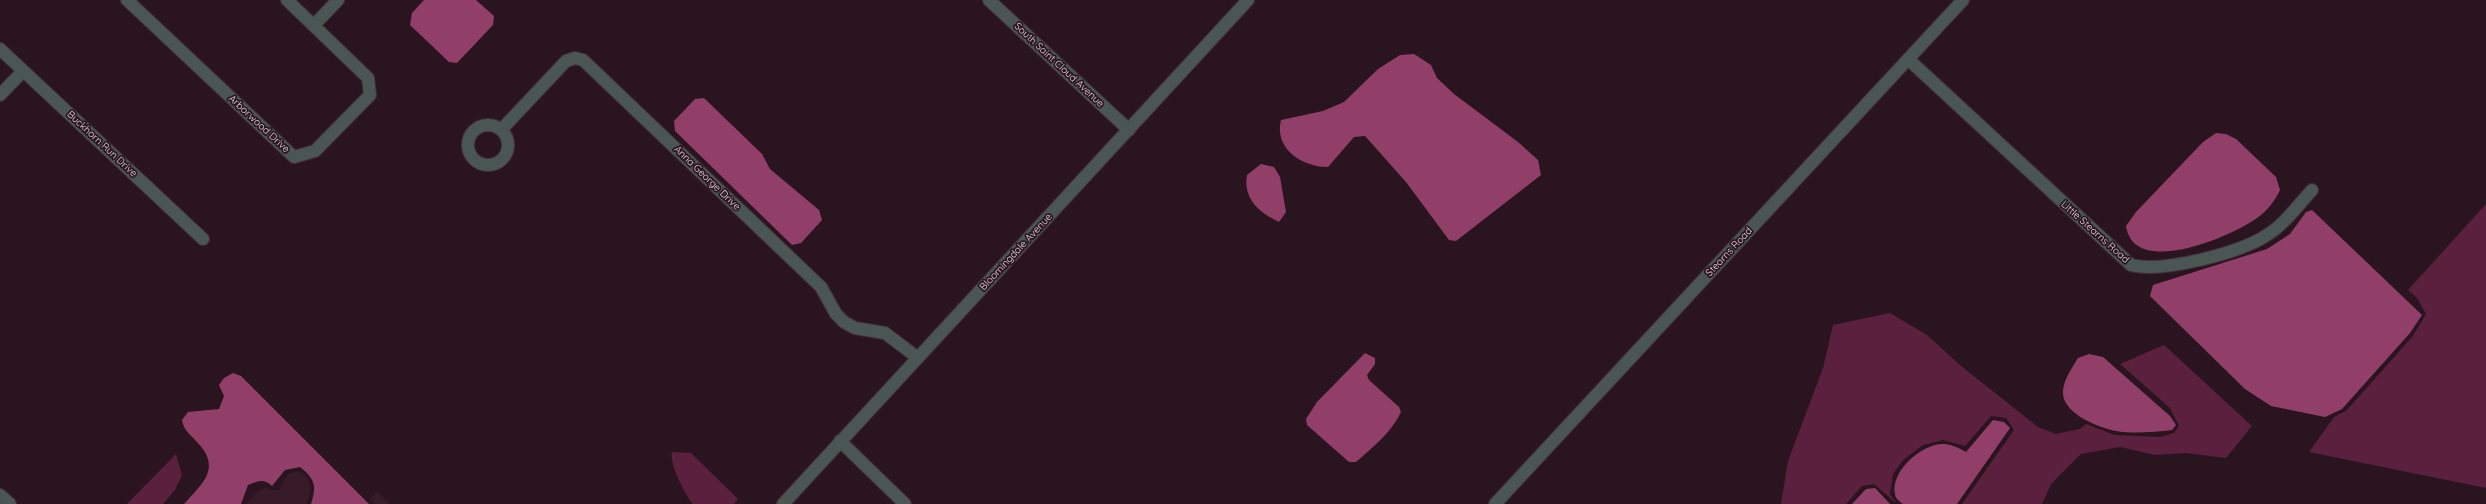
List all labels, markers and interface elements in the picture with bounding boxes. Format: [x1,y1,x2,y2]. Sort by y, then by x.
street label: South Saint Cloud Avenue [1012,20,1106,110]
street label: Arborwood Drive [226,93,292,155]
street label: Buckhorn Run Drive [64,108,140,180]
street label: Anna George Drive [671,143,743,213]
street label: Little Stearns Road [2059,198,2131,266]
street label: Bloomingdale Avenue [977,211,1055,293]
street label: Stearns Road [1703,225,1755,279]

